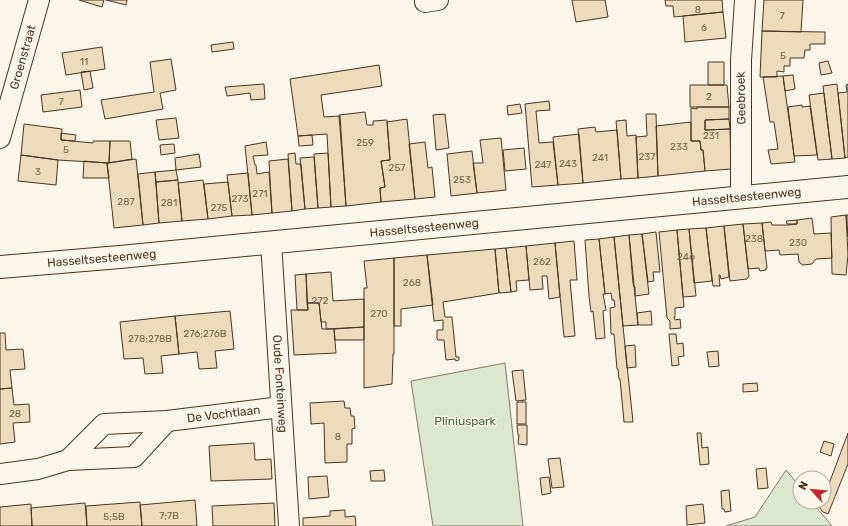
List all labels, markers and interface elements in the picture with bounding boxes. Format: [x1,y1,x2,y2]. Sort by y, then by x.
house number: 8 [695,4,701,16]
house number: 7 [779,10,785,22]
house number: 6 [701,22,707,34]
street label: Groenstraat [7,23,39,91]
house number: 5 [780,50,786,62]
house number: 11 [80,56,88,68]
street label: Geebroek [734,71,748,125]
house number: 2 [706,91,712,103]
house number: 7 [58,96,64,108]
house number: 231 [703,130,719,142]
house number: 259 [356,137,374,149]
house number: 233 [670,141,688,153]
house number: 5 [63,144,69,156]
house number: 237 [638,151,656,163]
house number: 241 [592,152,608,164]
house number: 243 [559,158,577,170]
house number: 247 [535,159,551,171]
house number: 257 [389,162,405,174]
house number: 3 [35,166,41,178]
house number: 253 [453,174,471,186]
street label: Hasseltsesteenweg [692,185,802,209]
house number: 271 [252,188,268,200]
house number: 273 [231,193,249,205]
house number: 287 [117,196,135,208]
house number: 281 [161,197,177,209]
house number: 275 [211,202,228,214]
street label: Hasseltsesteenweg [369,216,479,240]
house number: 238 [745,233,763,245]
house number: 230 [789,237,807,249]
street label: Hasseltsesteenweg [46,247,157,270]
house number: 246 [677,251,695,263]
house number: 262 [533,256,551,268]
house number: 268 [403,277,421,289]
house number: 272 [312,295,329,307]
house number: 270 [370,308,388,320]
house number: 276;276B [184,328,227,340]
house number: 278;278B [128,333,172,345]
street label: Oude Fonteinweg [270,334,290,433]
street label: De Vochtlaan [186,403,261,425]
house number: 28 [9,408,21,420]
park label: Pliniuspark [434,414,497,428]
house number: 8 [335,431,341,443]
north arrow [792,470,832,510]
text: N [796,479,811,492]
house number: 7;7B [159,510,179,522]
house number: 5;5B [103,511,125,523]

